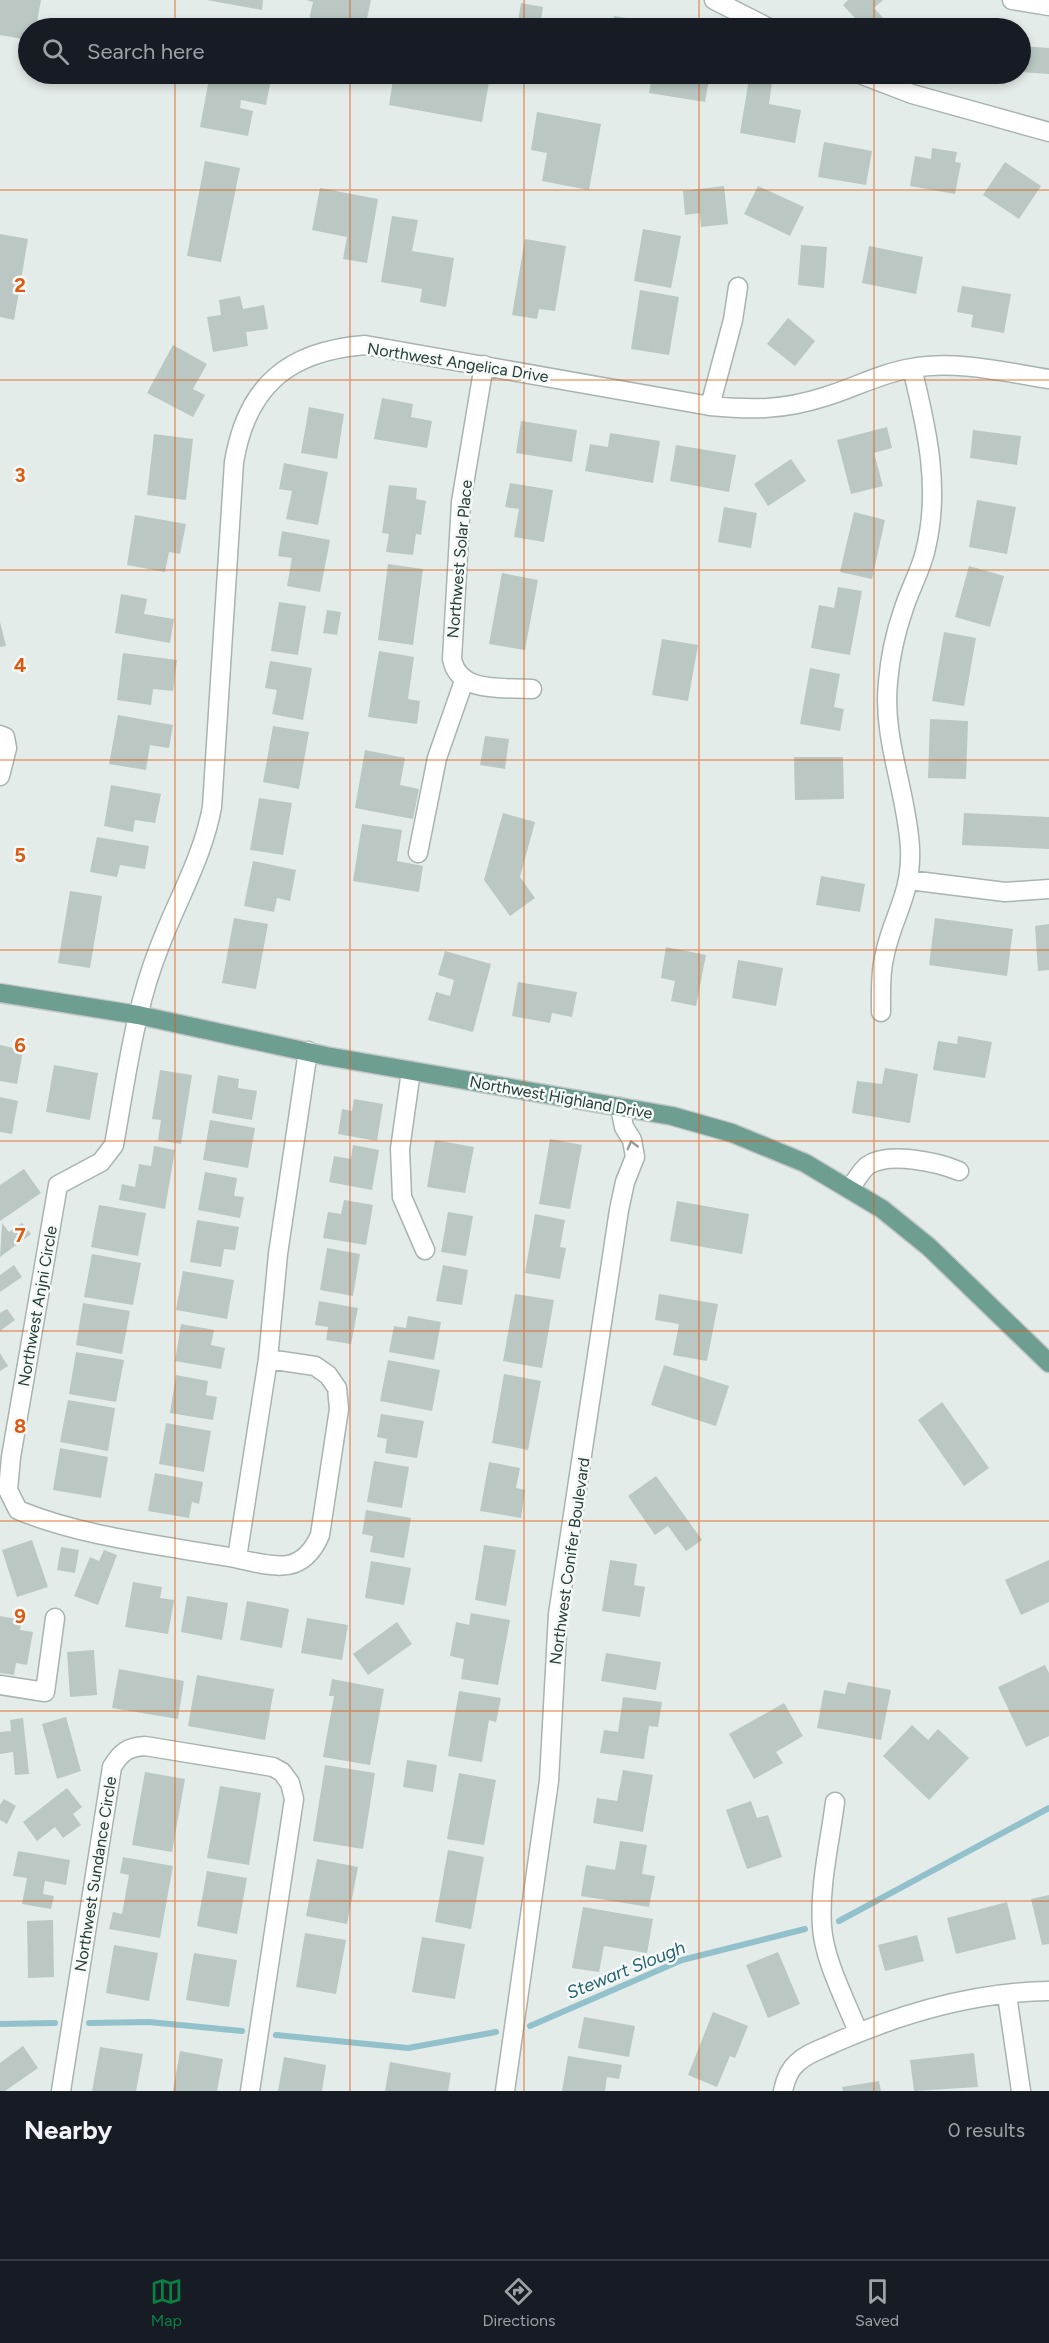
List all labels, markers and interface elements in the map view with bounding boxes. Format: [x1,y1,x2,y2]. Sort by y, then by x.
search box [18,18,1031,84]
icon: search [39,35,72,68]
text: Search here [87,38,205,65]
text: 2 [14,273,26,297]
street label: Northwest Angelica Drive [366,339,550,386]
text: 3 [14,463,26,487]
street label: Northwest Solar Place [443,479,476,639]
text: 4 [14,653,27,677]
text: 5 [14,843,26,867]
text: 6 [14,1033,26,1057]
street label: Northwest Highland Drive [468,1072,654,1123]
one-way arrow [626,1140,639,1150]
text: 7 [14,1223,26,1247]
street label: Northwest Anjni Circle [14,1224,61,1388]
text: 8 [14,1414,26,1438]
street label: Northwest Conifer Boulevard [546,1456,593,1666]
text: 9 [14,1604,26,1628]
street label: Northwest Sundance Circle [71,1775,120,1973]
water label: Stewart Slough [563,1936,689,2004]
text: Nearby [24,2114,112,2146]
text: 0 results [948,2118,1025,2142]
tab: Map [150,2275,183,2330]
tab: Directions [482,2275,555,2330]
tab: Saved [855,2275,899,2330]

